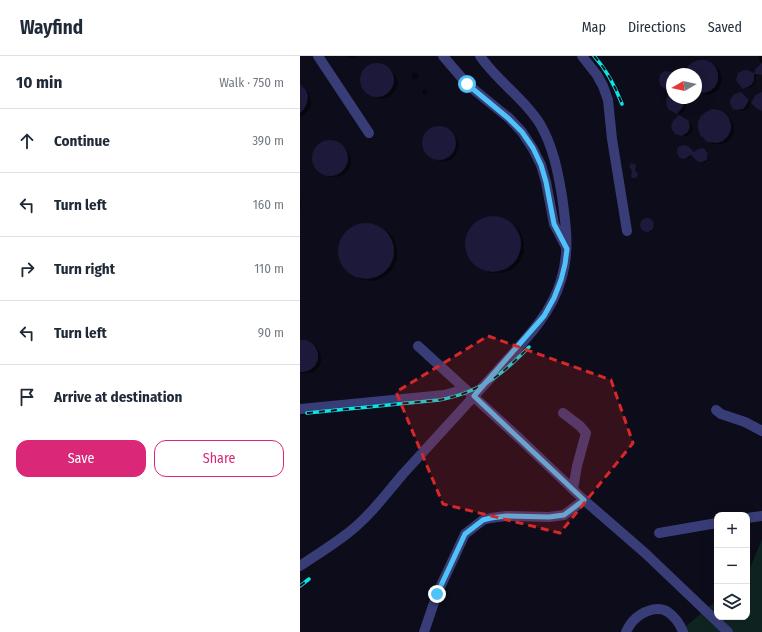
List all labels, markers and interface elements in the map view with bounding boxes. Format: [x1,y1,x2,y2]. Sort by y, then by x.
text: Wayfind [20,16,83,39]
text: Map [582,19,606,36]
text: Directions [628,19,686,36]
text: Saved [708,19,742,36]
north arrow [666,68,702,104]
text: 10 min [16,72,62,93]
text: Walk · 750 m [219,75,284,90]
route start [458,75,476,93]
icon: ahead [16,130,38,152]
text: Continue [54,132,110,150]
text: 390 m [252,133,284,148]
icon: left [16,194,38,216]
text: Turn left [54,196,107,214]
text: 160 m [253,197,284,212]
icon: right [16,258,38,280]
text: Turn right [54,260,115,278]
text: 110 m [254,261,284,276]
icon: left [16,322,38,344]
text: Turn left [54,324,107,342]
text: 90 m [258,325,284,340]
icon: arrive [16,386,38,408]
text: Arrive at destination [54,388,182,406]
button: Save [16,440,146,477]
button: Share [154,440,284,477]
map controls [714,512,750,620]
button: + [714,512,750,548]
button: − [714,548,750,584]
button: layers [714,584,750,620]
route end [428,585,446,603]

